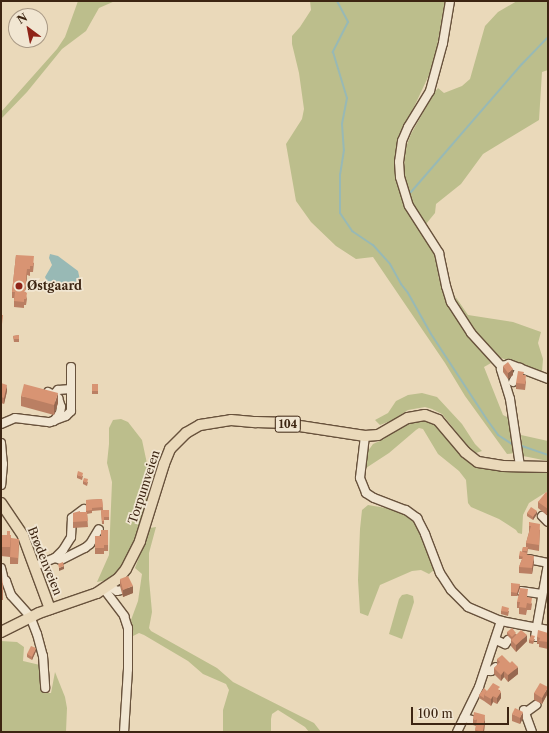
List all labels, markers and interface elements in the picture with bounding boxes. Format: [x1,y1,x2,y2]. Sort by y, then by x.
north arrow [8,8,48,48]
text: N [14,10,30,27]
place label: Østgaard [27,279,82,293]
marker: Østgaard [14,281,24,291]
road number: 104 [274,415,302,433]
street label: Torpumveien [125,448,163,526]
street label: Brødenveien [25,525,65,597]
scale bar [413,699,511,725]
text: 100 m [418,706,453,721]

